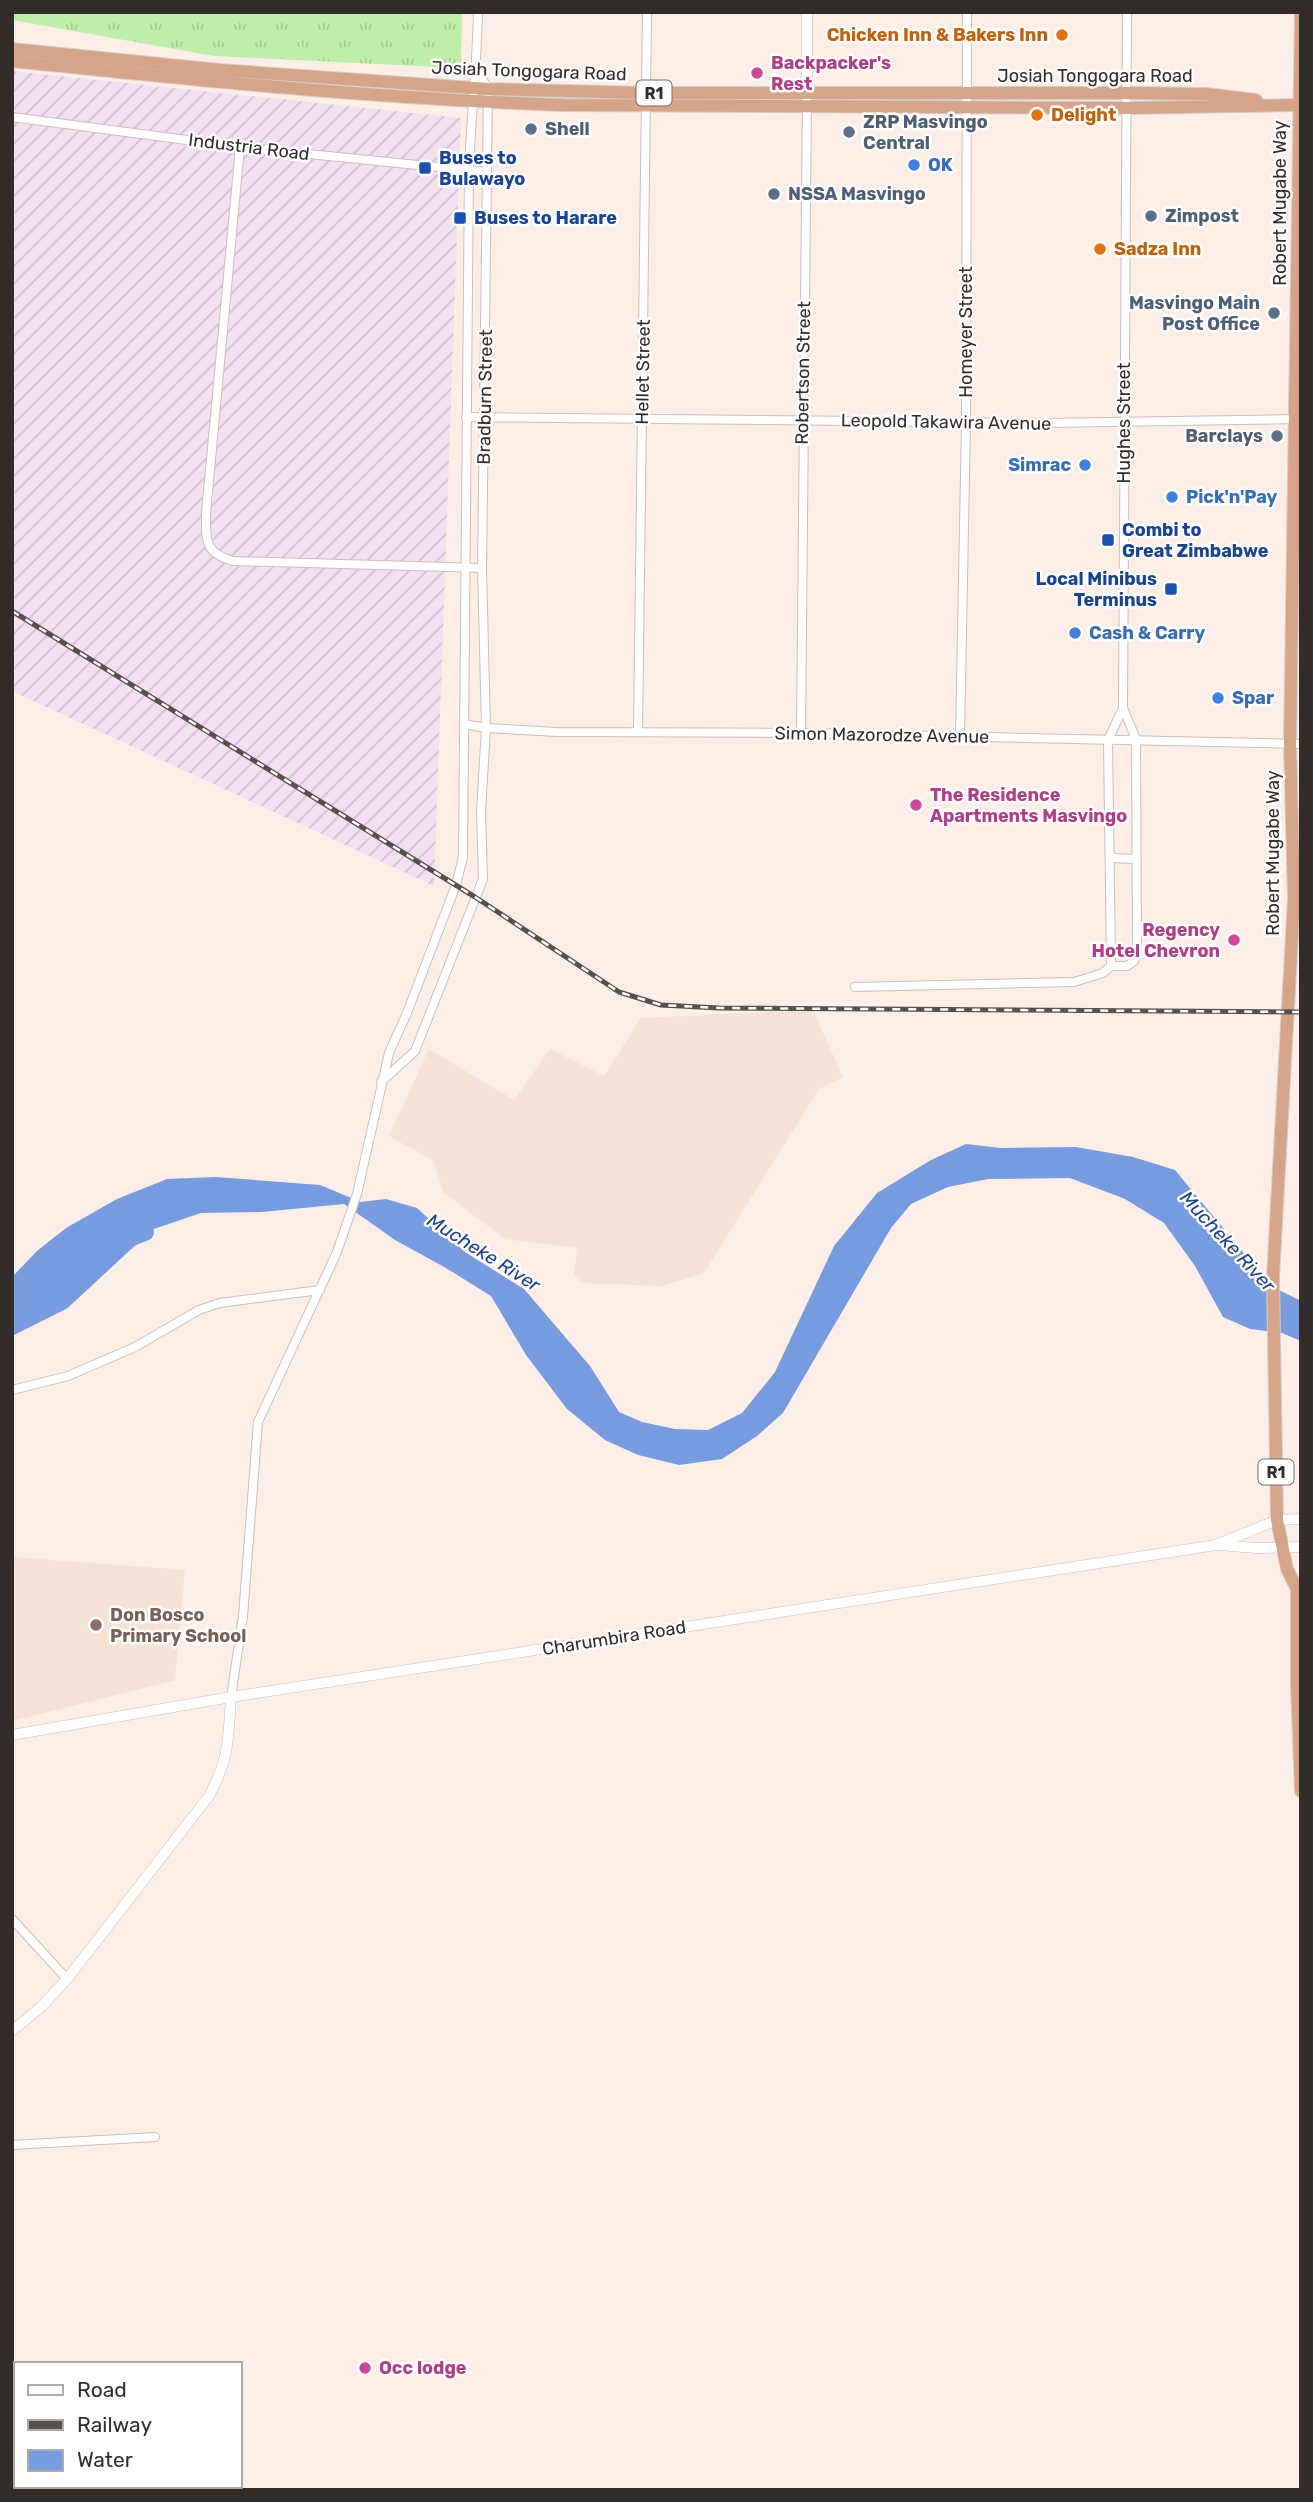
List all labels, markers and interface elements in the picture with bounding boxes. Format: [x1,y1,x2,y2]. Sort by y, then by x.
place label: Chicken Inn & Bakers Inn [827,24,1048,46]
marker: Chicken Inn & Bakers Inn [1054,27,1070,43]
place label: Backpacker's Rest [771,52,891,95]
street label: Josiah Tongogara Road [431,57,627,85]
marker: Backpacker's Rest [749,65,765,81]
street label: Josiah Tongogara Road [997,65,1193,87]
road number: R1 [636,80,672,106]
place label: Delight [1051,104,1116,126]
marker: Delight [1029,107,1045,123]
place label: ZRP Masvingo Central [863,111,988,154]
place label: Shell [545,118,590,140]
street label: Robert Mugabe Way [1269,120,1291,286]
marker: Shell [523,121,539,137]
marker: ZRP Masvingo Central [841,124,857,140]
street label: Industria Road [187,129,311,165]
place label: Buses to Bulawayo [439,147,525,190]
place label: OK [928,154,953,176]
marker: OK [906,157,922,173]
marker: Buses to Bulawayo [417,160,433,176]
place label: NSSA Masvingo [788,183,926,205]
marker: NSSA Masvingo [766,186,782,202]
place label: Zimpost [1165,205,1239,227]
place label: Buses to Harare [474,207,617,229]
marker: Zimpost [1143,208,1159,224]
marker: Buses to Harare [452,210,468,226]
place label: Sadza Inn [1114,238,1201,260]
marker: Sadza Inn [1092,241,1108,257]
street label: Homeyer Street [955,266,977,398]
place label: Masvingo Main Post Office [1129,292,1260,335]
street label: Robertson Street [791,301,815,445]
marker: Masvingo Main Post Office [1266,305,1282,321]
street label: Hellet Street [631,319,655,425]
street label: Bradburn Street [473,329,497,465]
street label: Hughes Street [1113,362,1135,484]
street label: Leopold Takawira Avenue [841,409,1051,435]
place label: Barclays [1185,425,1263,447]
marker: Barclays [1269,428,1285,444]
place label: Simrac [1008,454,1071,476]
marker: Simrac [1077,457,1093,473]
place label: Pick'n'Pay [1186,486,1278,508]
marker: Pick'n'Pay [1164,489,1180,505]
place label: Combi to Great Zimbabwe [1122,519,1269,562]
marker: Combi to Great Zimbabwe [1100,532,1116,548]
place label: Local Minibus Terminus [1035,568,1157,611]
marker: Local Minibus Terminus [1163,581,1179,597]
place label: Cash & Carry [1089,622,1206,644]
marker: Cash & Carry [1067,625,1083,641]
place label: Spar [1232,687,1274,709]
marker: Spar [1210,690,1226,706]
street label: Simon Mazorodze Avenue [775,722,989,748]
street label: Robert Mugabe Way [1262,770,1284,936]
place label: The Residence Apartments Masvingo [930,784,1127,827]
marker: The Residence Apartments Masvingo [908,797,924,813]
place label: Regency Hotel Chevron [1092,919,1220,962]
marker: Regency Hotel Chevron [1226,932,1242,948]
water label: Mucheke River [1175,1186,1281,1297]
water label: Mucheke River [423,1208,545,1297]
road number: R1 [1258,1460,1294,1484]
place label: Don Bosco Primary School [110,1604,246,1647]
street label: Charumbira Road [541,1616,687,1660]
marker: Don Bosco Primary School [88,1617,104,1633]
place label: Occ lodge [379,2357,467,2379]
marker: Occ lodge [357,2360,373,2376]
legend [14,2362,242,2488]
text: Road [77,2377,127,2402]
text: Railway [77,2412,152,2437]
text: Water [77,2447,133,2472]

